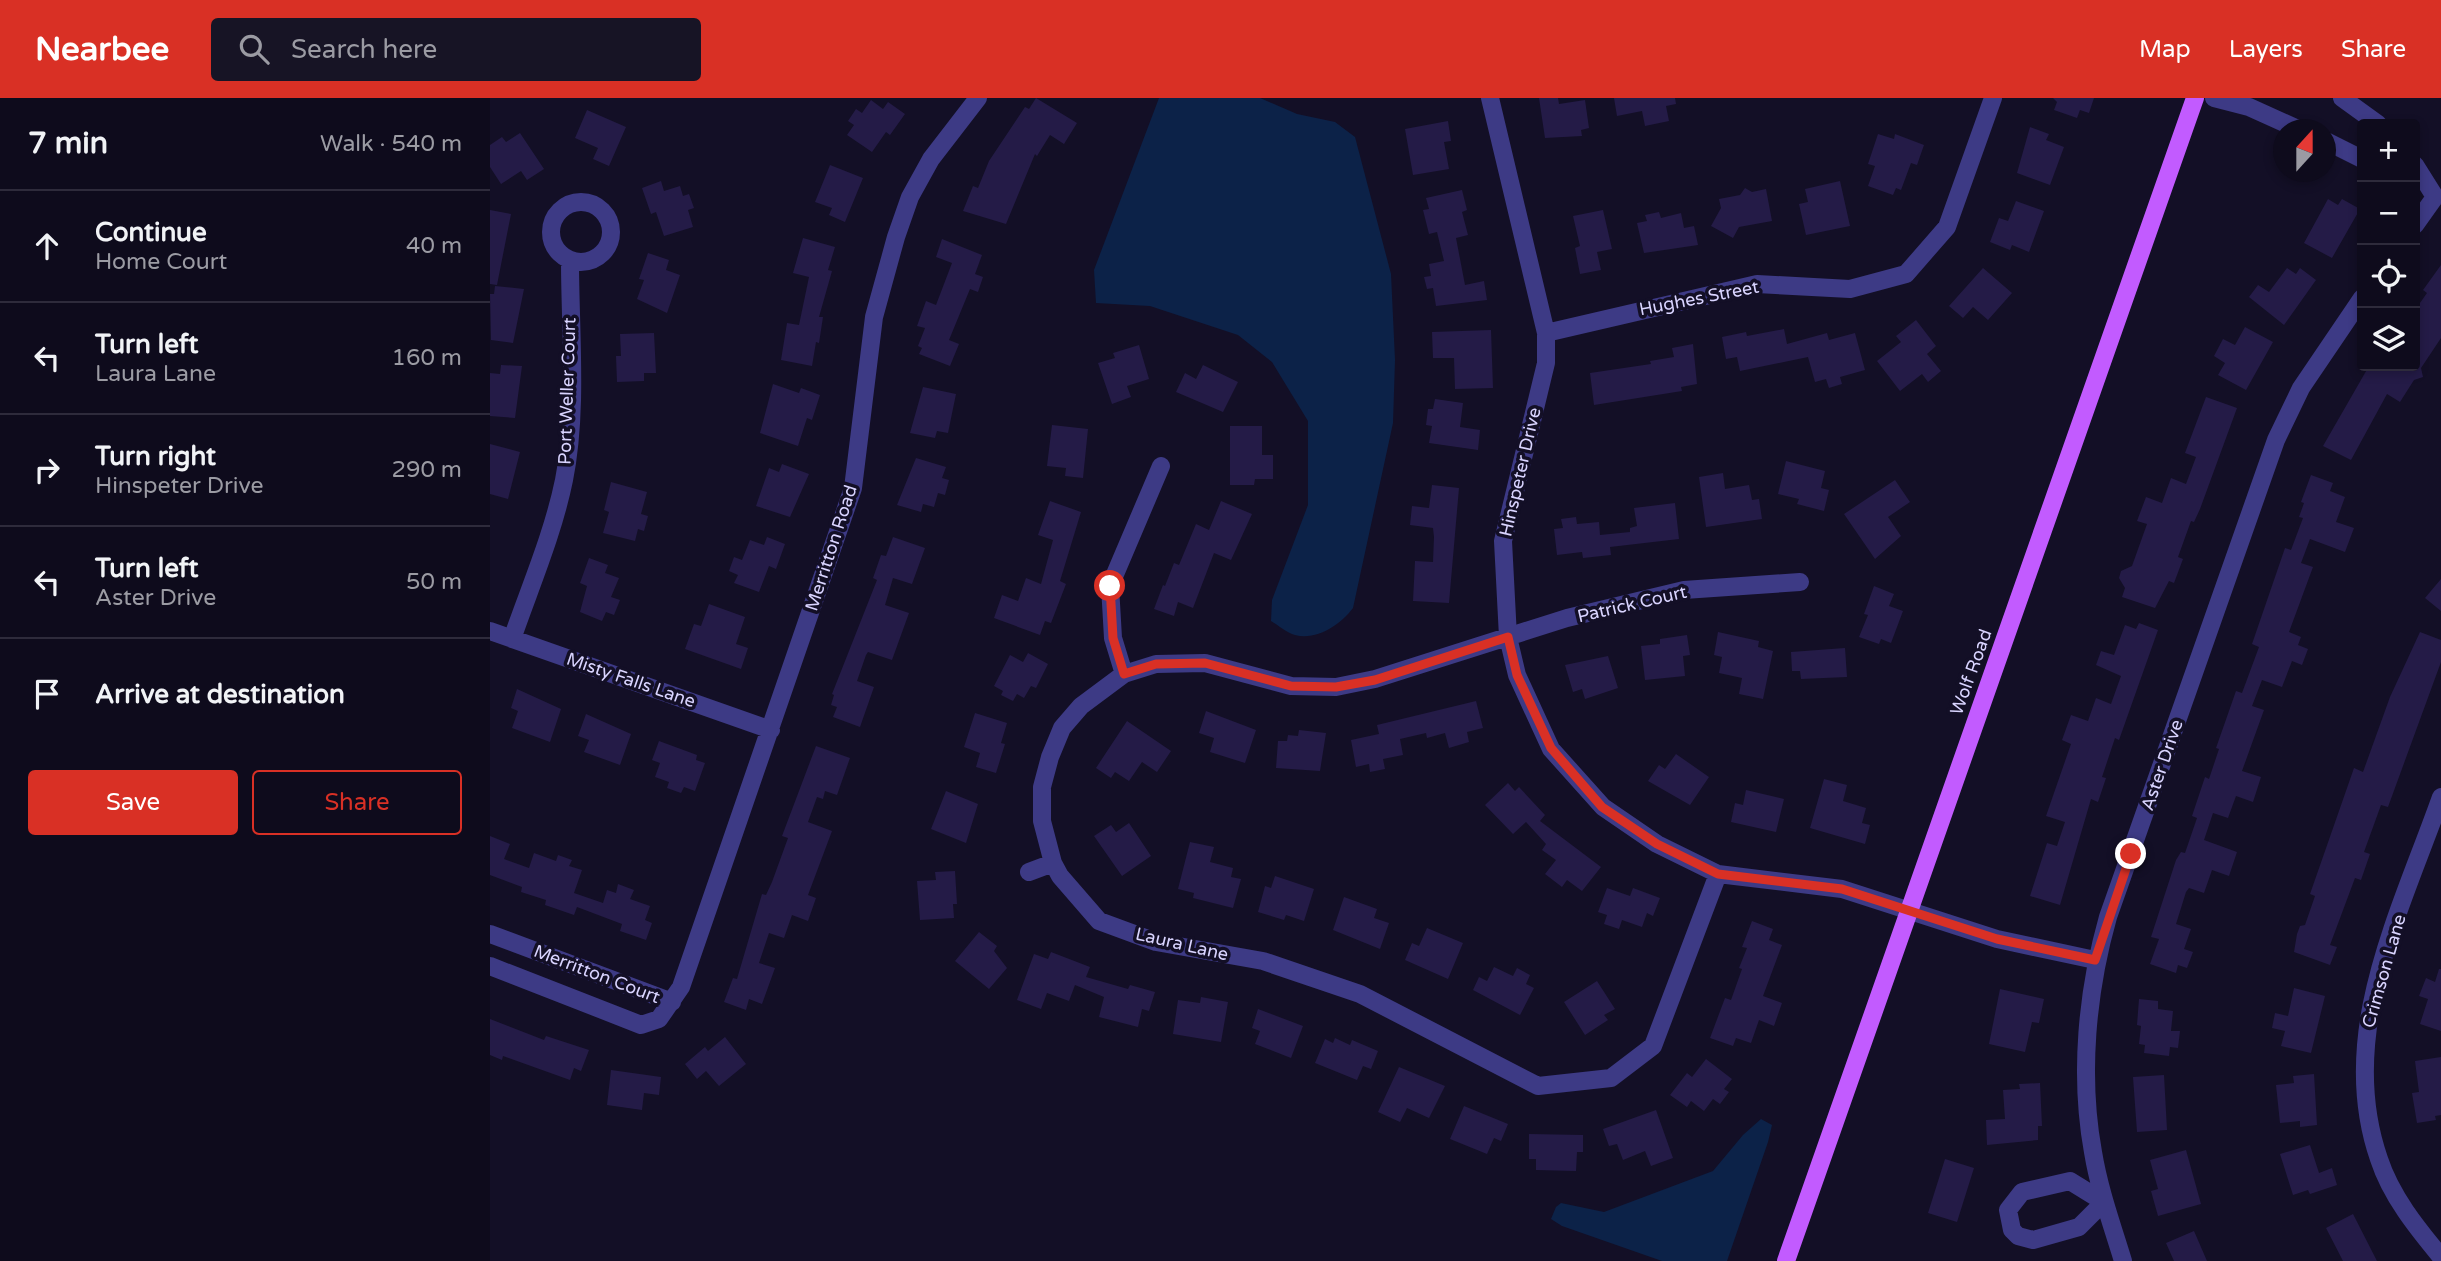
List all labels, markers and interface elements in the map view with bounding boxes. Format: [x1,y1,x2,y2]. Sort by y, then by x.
search box [211,18,701,81]
text: Nearbee [35,30,169,69]
icon: search [235,30,273,68]
text: Search here [291,34,437,65]
text: Map [2139,35,2191,64]
text: Layers [2229,35,2303,64]
text: Share [2341,35,2406,64]
north arrow [2273,119,2336,182]
map controls [2357,119,2420,371]
button: + [2357,119,2420,182]
text: 7 min [28,125,108,162]
text: Walk · 540 m [320,130,462,158]
button: − [2357,182,2420,245]
text: Continue [95,217,207,248]
icon: ahead [28,227,66,265]
text: 40 m [406,232,462,260]
button: locate [2357,245,2420,308]
text: Home Court [95,248,227,276]
street label: Hughes Street [1637,276,1761,320]
button: layers [2357,308,2420,371]
street label: Port Weller Court [553,317,581,465]
text: Turn left [95,329,198,360]
icon: left [28,339,66,377]
text: 160 m [392,344,462,372]
text: Laura Lane [95,360,216,388]
street label: Hinspeter Drive [1494,405,1546,539]
text: Turn right [95,441,216,472]
icon: right [28,451,66,489]
text: 290 m [392,456,462,484]
text: Hinspeter Drive [95,472,264,500]
street label: Merritton Road [800,482,862,614]
text: Turn left [95,553,198,584]
icon: left [28,563,66,601]
text: 50 m [406,568,462,596]
route start [1094,570,1125,601]
street label: Patrick Court [1575,581,1689,627]
text: Aster Drive [95,584,216,612]
street label: Wolf Road [1945,626,1997,718]
street label: Misty Falls Lane [564,648,698,712]
icon: arrive [28,675,66,713]
text: Arrive at destination [95,679,345,710]
street label: Aster Drive [2136,717,2188,813]
button: Save [28,770,238,835]
button: Share [252,770,462,835]
route end [2115,838,2146,869]
street label: Crimson Lane [2357,912,2411,1030]
street label: Laura Lane [1133,923,1231,965]
street label: Merritton Court [531,940,663,1008]

